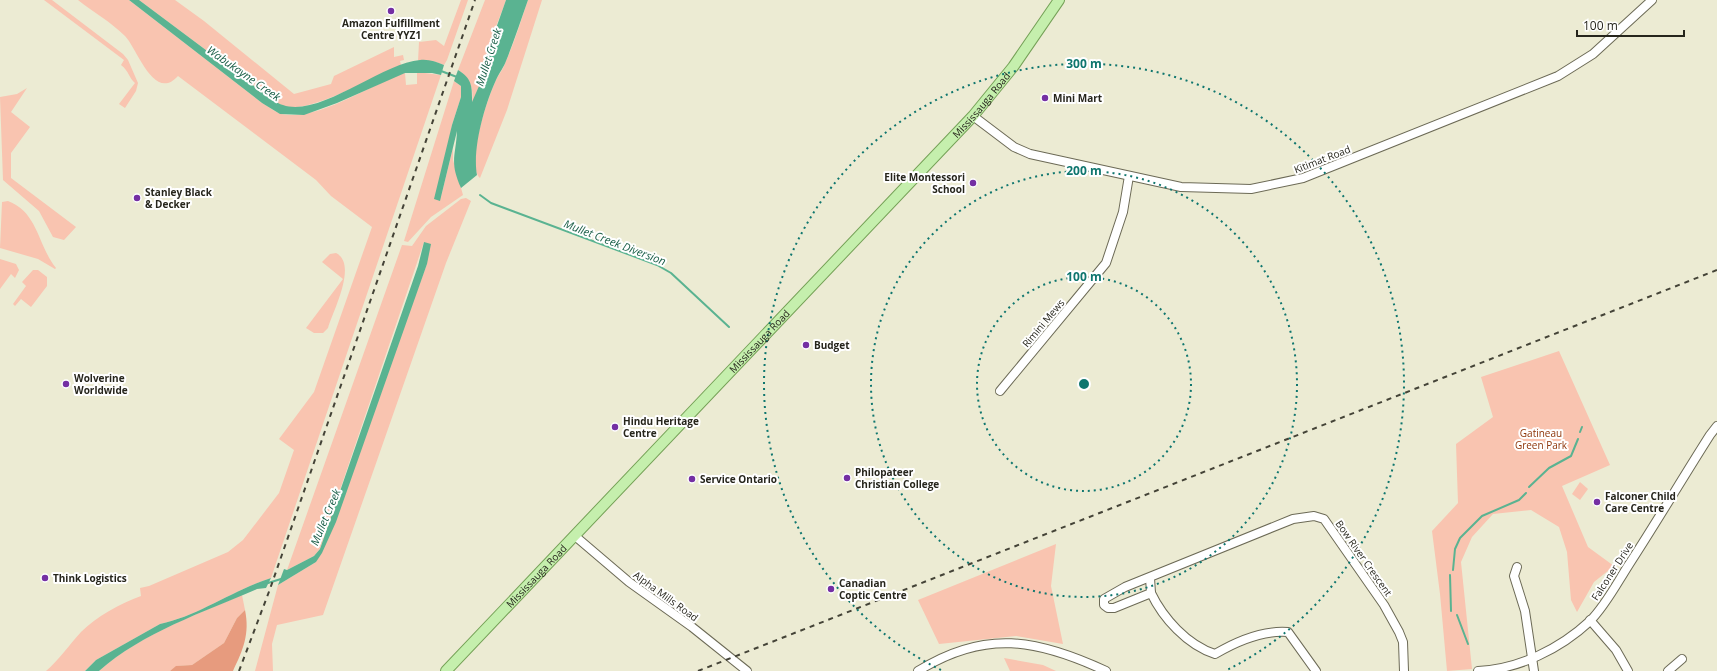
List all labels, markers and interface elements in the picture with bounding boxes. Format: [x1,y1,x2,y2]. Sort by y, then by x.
marker: Amazon Fulfillment Centre YYZ1 [386,6,396,16]
scale bar [1577,12,1684,38]
place label: Amazon Fulfillment Centre YYZ1 [342,16,441,42]
text: 100 m [1583,17,1618,34]
water label: Mullet Creek [472,25,505,88]
water label: Wabukayne Creek [204,42,284,104]
text: 300 m [1066,55,1102,72]
street label: Mississauga Road [949,69,1013,141]
place label: Mini Mart [1053,91,1103,105]
marker: Mini Mart [1040,93,1050,103]
street label: Kitimat Road [1292,142,1352,176]
text: 200 m [1066,162,1102,179]
place label: Elite Montessori School [884,170,965,196]
marker: Elite Montessori School [968,178,978,188]
place label: Stanley Black & Decker [145,185,213,211]
marker: Stanley Black & Decker [132,193,142,203]
water label: Mullet Creek Diversion [562,216,668,268]
text: 100 m [1066,268,1102,285]
street label: Rimini Mews [1019,296,1067,350]
street label: Mississauga Road [726,306,793,376]
place label: Budget [814,338,850,352]
marker: Budget [801,340,811,350]
place label: Wolverine Worldwide [74,371,128,397]
centre of rings [1077,377,1091,391]
marker: Wolverine Worldwide [61,379,71,389]
place label: Hindu Heritage Centre [623,414,699,440]
marker: Hindu Heritage Centre [610,422,620,432]
park label: Gatineau Green Park [1515,426,1568,452]
place label: Philopateer Christian College [855,465,939,491]
place label: Service Ontario [700,472,777,486]
marker: Philopateer Christian College [842,473,852,483]
marker: Service Ontario [687,474,697,484]
water label: Mullet Creek [306,486,344,548]
place label: Falconer Child Care Centre [1605,489,1676,515]
marker: Falconer Child Care Centre [1592,497,1602,507]
street label: Bow River Crescent [1333,517,1396,599]
street label: Falconer Drive [1588,539,1636,603]
street label: Mississauga Road [503,541,570,611]
street label: Alpha Mills Road [631,568,701,624]
place label: Think Logistics [53,571,127,585]
marker: Think Logistics [40,573,50,583]
place label: Canadian Coptic Centre [839,576,907,602]
marker: Canadian Coptic Centre [826,584,836,594]

